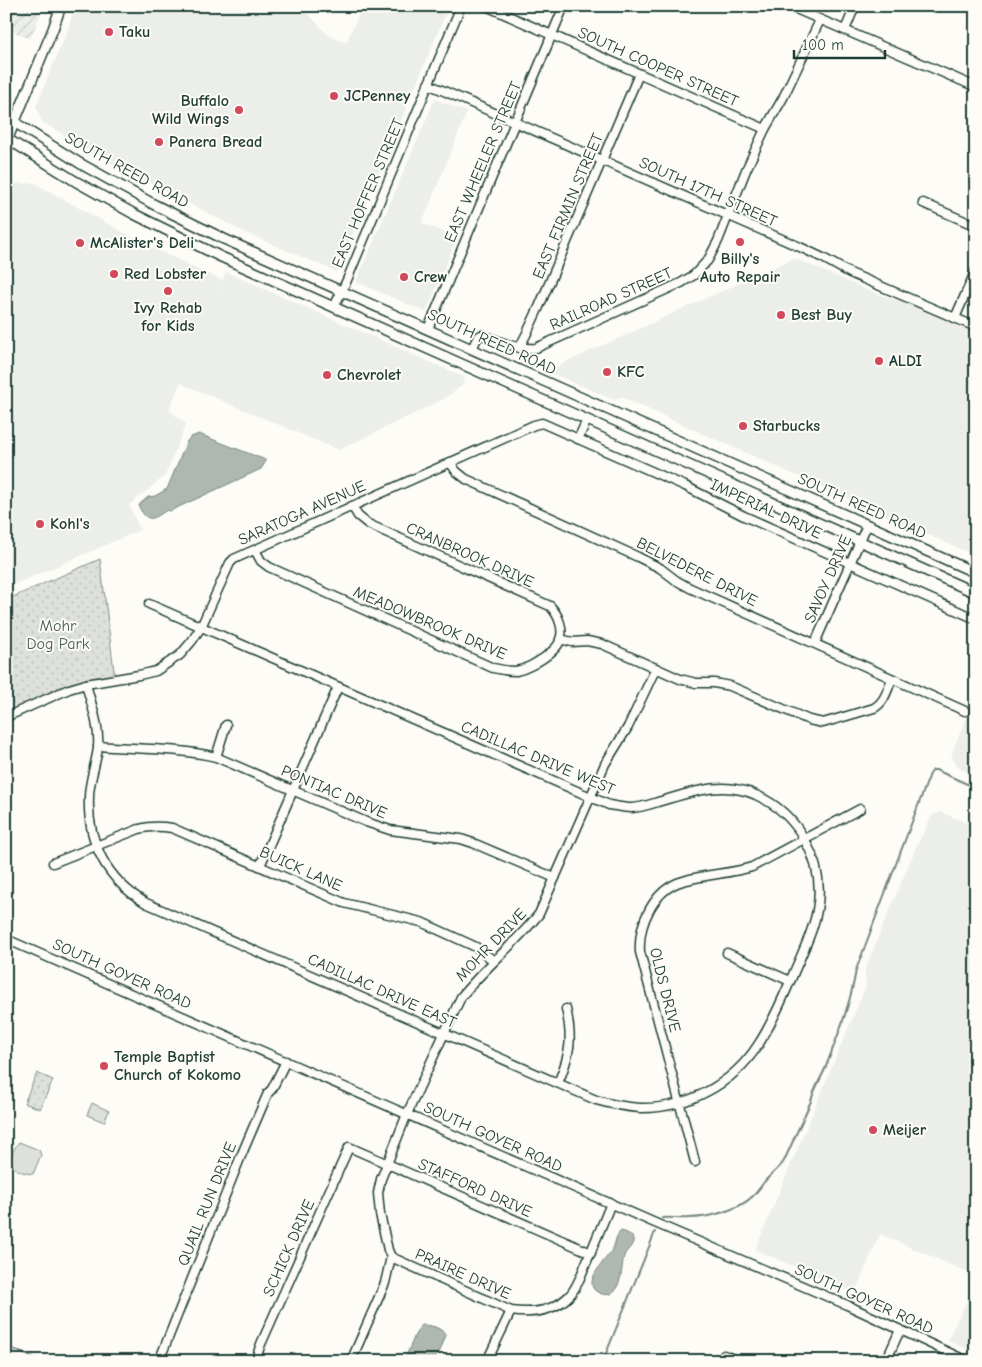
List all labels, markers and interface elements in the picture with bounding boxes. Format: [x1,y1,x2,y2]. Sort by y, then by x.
place label: Taku [119,23,150,41]
street label: SOUTH COOPER STREET [575,23,742,111]
marker: Taku [103,26,115,38]
scale bar [794,28,886,60]
text: 100 m [802,36,844,54]
street label: EAST WHEELER STREET [441,78,525,245]
place label: JCPenney [344,87,411,105]
marker: JCPenney [328,90,340,102]
place label: Buffalo Wild Wings [152,92,229,128]
marker: Buffalo Wild Wings [233,104,245,116]
street label: EAST HOFFER STREET [328,115,408,270]
street label: SOUTH REED ROAD [62,128,192,212]
street label: EAST FIRMIN STREET [529,130,607,282]
place label: Panera Bread [169,133,262,151]
marker: Panera Bread [153,136,165,148]
street label: SOUTH 17TH STREET [636,153,780,231]
place label: McAlister's Deli [90,234,194,252]
marker: Billy's Auto Repair [734,236,746,248]
marker: McAlister's Deli [74,237,86,249]
place label: Billy's Auto Repair [700,250,781,286]
street label: RAILROAD STREET [547,264,676,334]
place label: Red Lobster [124,265,207,283]
marker: Red Lobster [108,268,120,280]
place label: Crew [414,268,447,286]
marker: Crew [398,271,410,283]
marker: Ivy Rehab for Kids [162,285,174,297]
place label: Ivy Rehab for Kids [134,299,202,335]
street label: SOUTH REED ROAD [425,306,559,378]
place label: Best Buy [791,306,852,324]
marker: Best Buy [775,309,787,321]
place label: ALDI [889,352,922,370]
marker: ALDI [873,355,885,367]
place label: KFC [617,363,645,381]
place label: Chevrolet [337,366,402,384]
marker: KFC [601,366,613,378]
marker: Chevrolet [321,369,333,381]
place label: Starbucks [753,417,820,435]
marker: Starbucks [737,420,749,432]
street label: SOUTH REED ROAD [795,470,929,542]
street label: IMPERIAL DRIVE [707,475,825,543]
street label: SARATOGA AVENUE [235,477,369,549]
place label: Kohl's [50,515,90,533]
marker: Kohl's [34,518,46,530]
street label: CRANBROOK DRIVE [403,519,537,591]
street label: SAVOY DRIVE [801,532,856,626]
street label: BELVEDERE DRIVE [634,534,761,610]
street label: MEADOWBROOK DRIVE [351,583,510,664]
park label: Mohr Dog Park [27,617,90,653]
street label: CADILLAC DRIVE WEST [458,717,618,799]
street label: PONTIAC DRIVE [279,762,390,822]
street label: BUICK LANE [257,843,345,895]
street label: MOHR DRIVE [452,905,530,985]
street label: SOUTH GOYER ROAD [50,935,194,1013]
street label: OLDS DRIVE [646,946,684,1035]
street label: CADILLAC DRIVE EAST [305,950,460,1032]
place label: Temple Baptist Church of Kokomo [114,1048,241,1084]
marker: Temple Baptist Church of Kokomo [98,1060,110,1072]
street label: SOUTH GOYER ROAD [421,1098,565,1176]
place label: Meijer [883,1121,927,1139]
marker: Meijer [867,1124,879,1136]
street label: QUAIL RUN DRIVE [174,1139,240,1268]
street label: STAFFORD DRIVE [415,1155,535,1221]
street label: SCHICK DRIVE [260,1196,319,1299]
street label: PRAIRE DRIVE [412,1245,514,1303]
street label: SOUTH GOYER ROAD [792,1260,936,1338]

